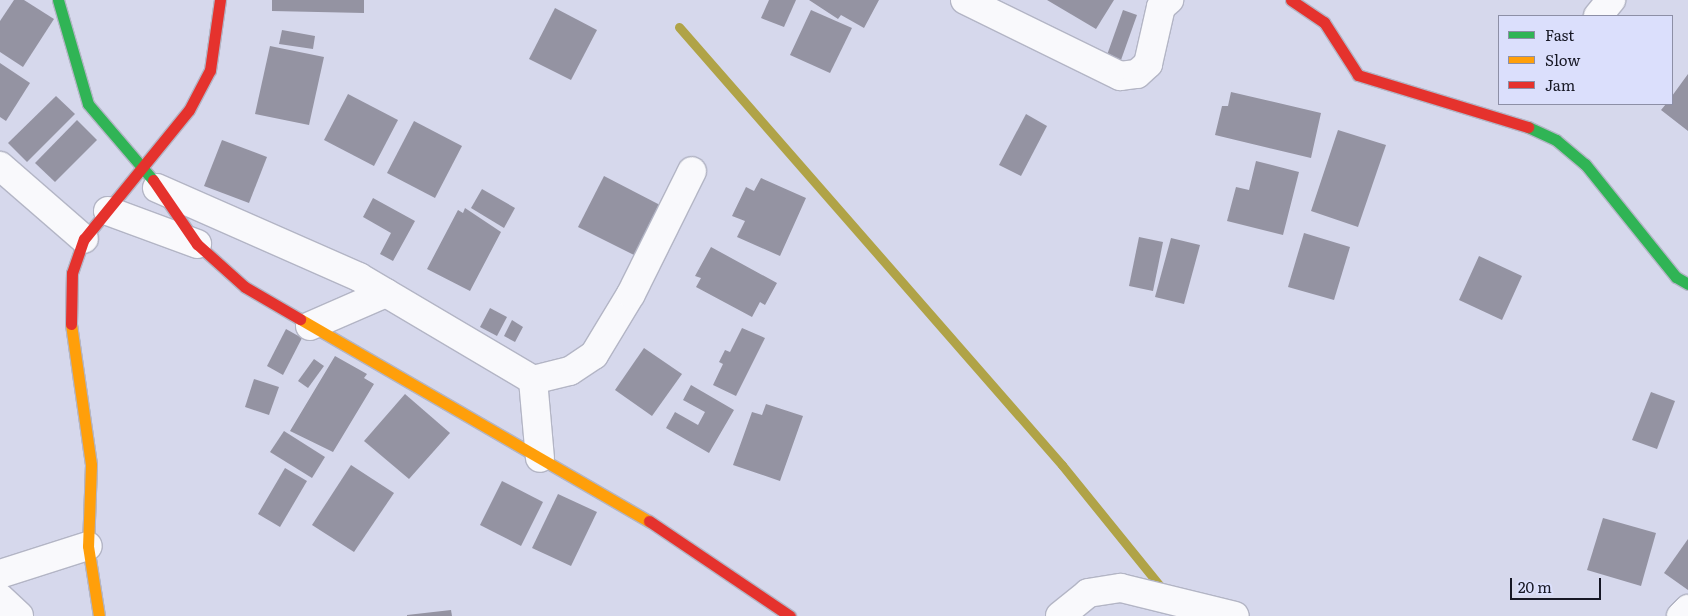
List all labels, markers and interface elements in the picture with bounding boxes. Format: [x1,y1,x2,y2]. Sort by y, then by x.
legend [1498,15,1673,105]
text: Fast [1545,23,1574,46]
text: Slow [1545,48,1580,71]
text: Jam [1545,73,1575,96]
scale bar [1513,568,1604,600]
text: 20 m [1518,575,1552,598]

